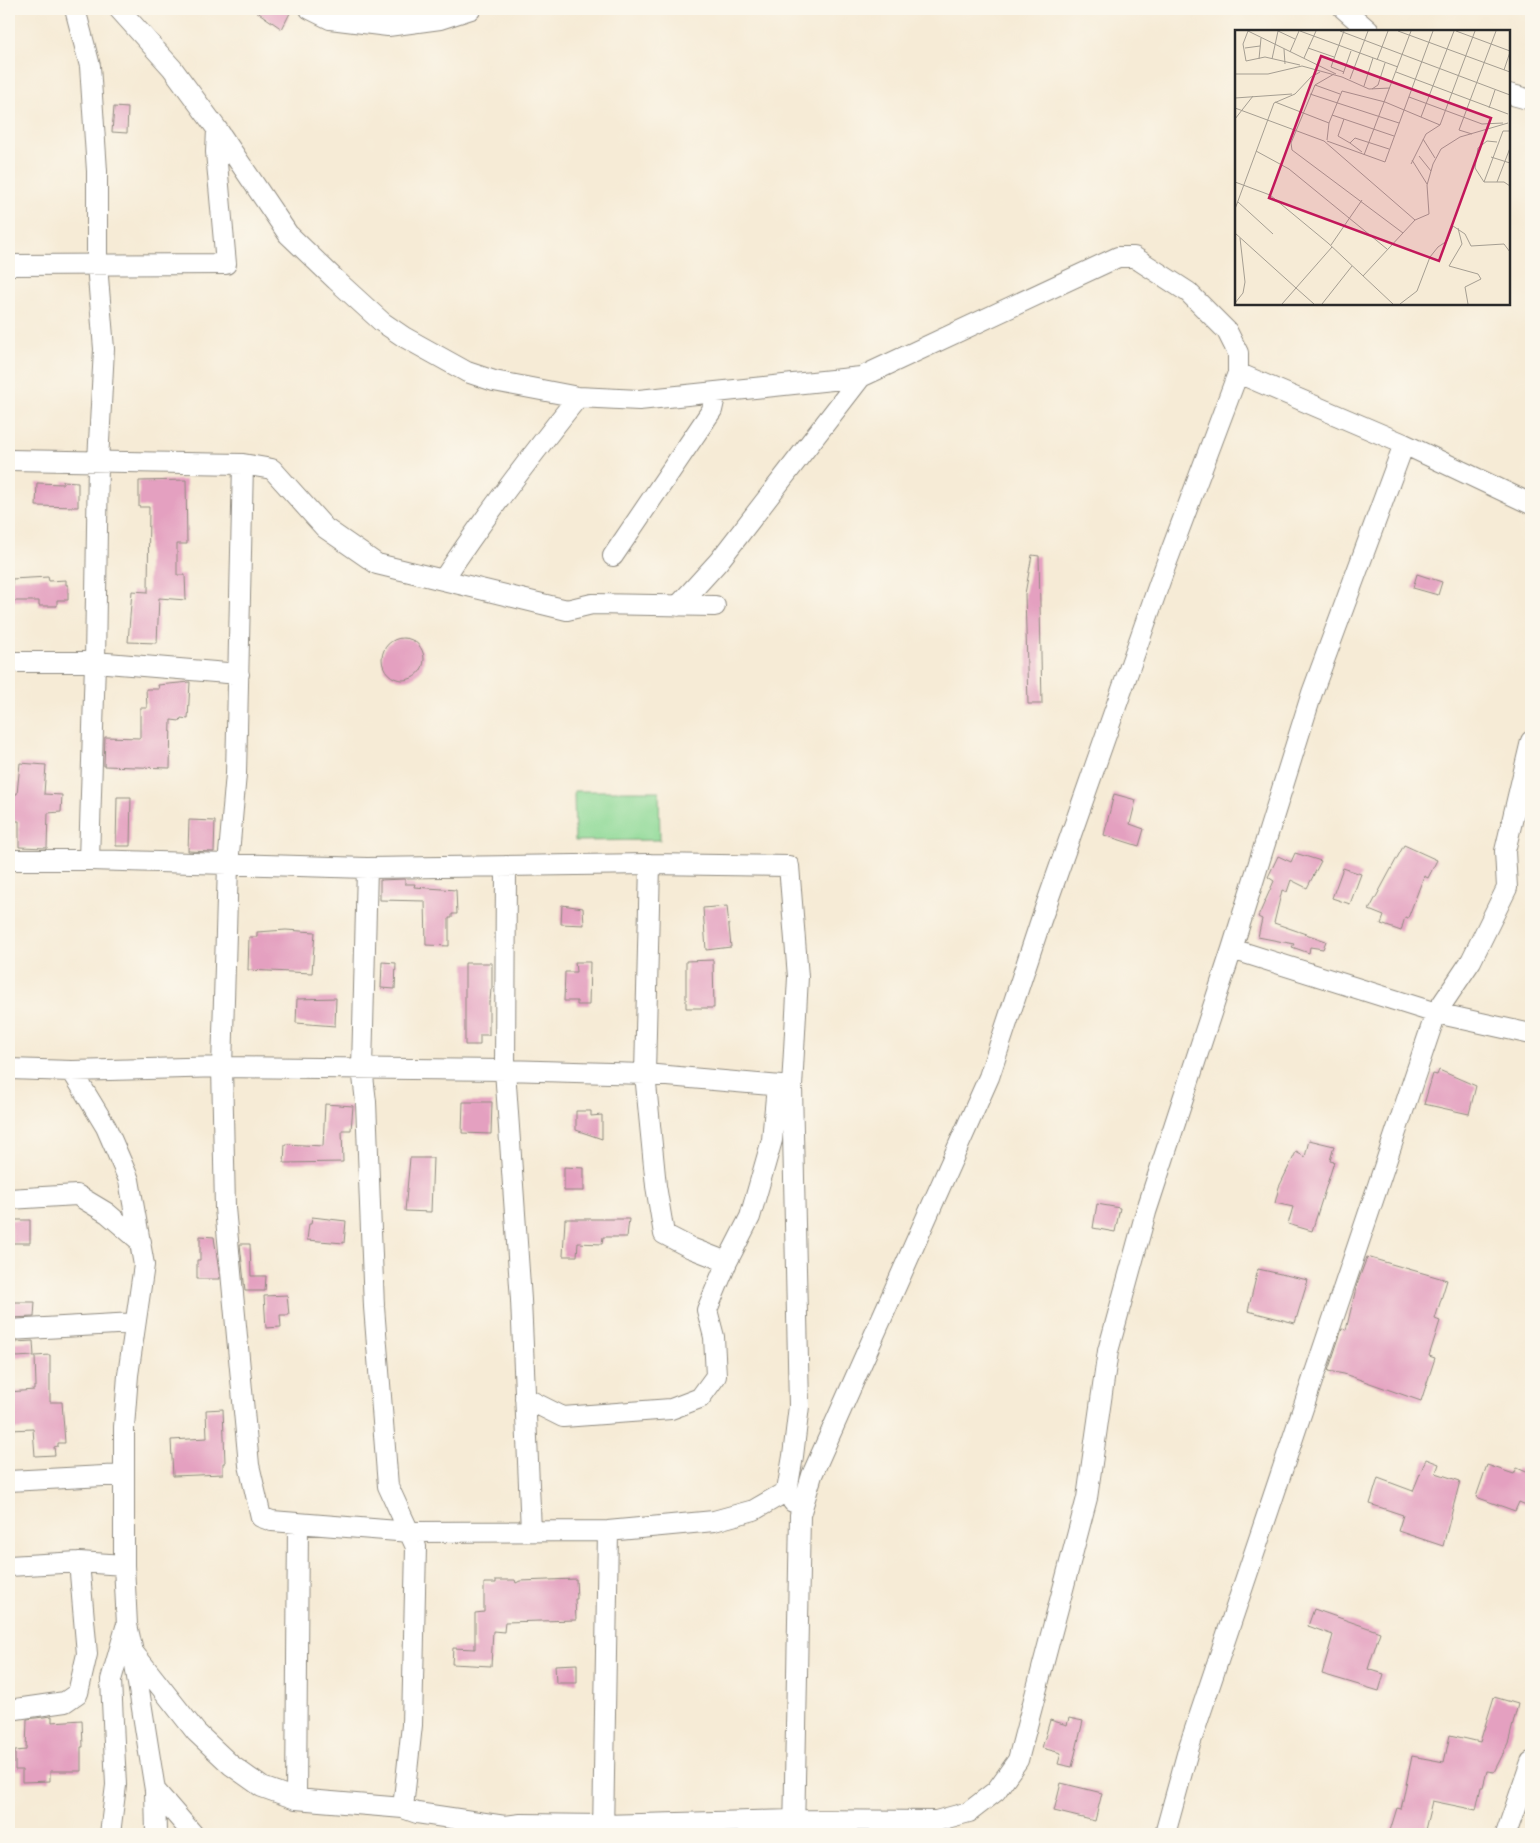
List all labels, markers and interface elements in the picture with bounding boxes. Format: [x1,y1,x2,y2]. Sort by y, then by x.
inset map [1235,30,1510,305]

